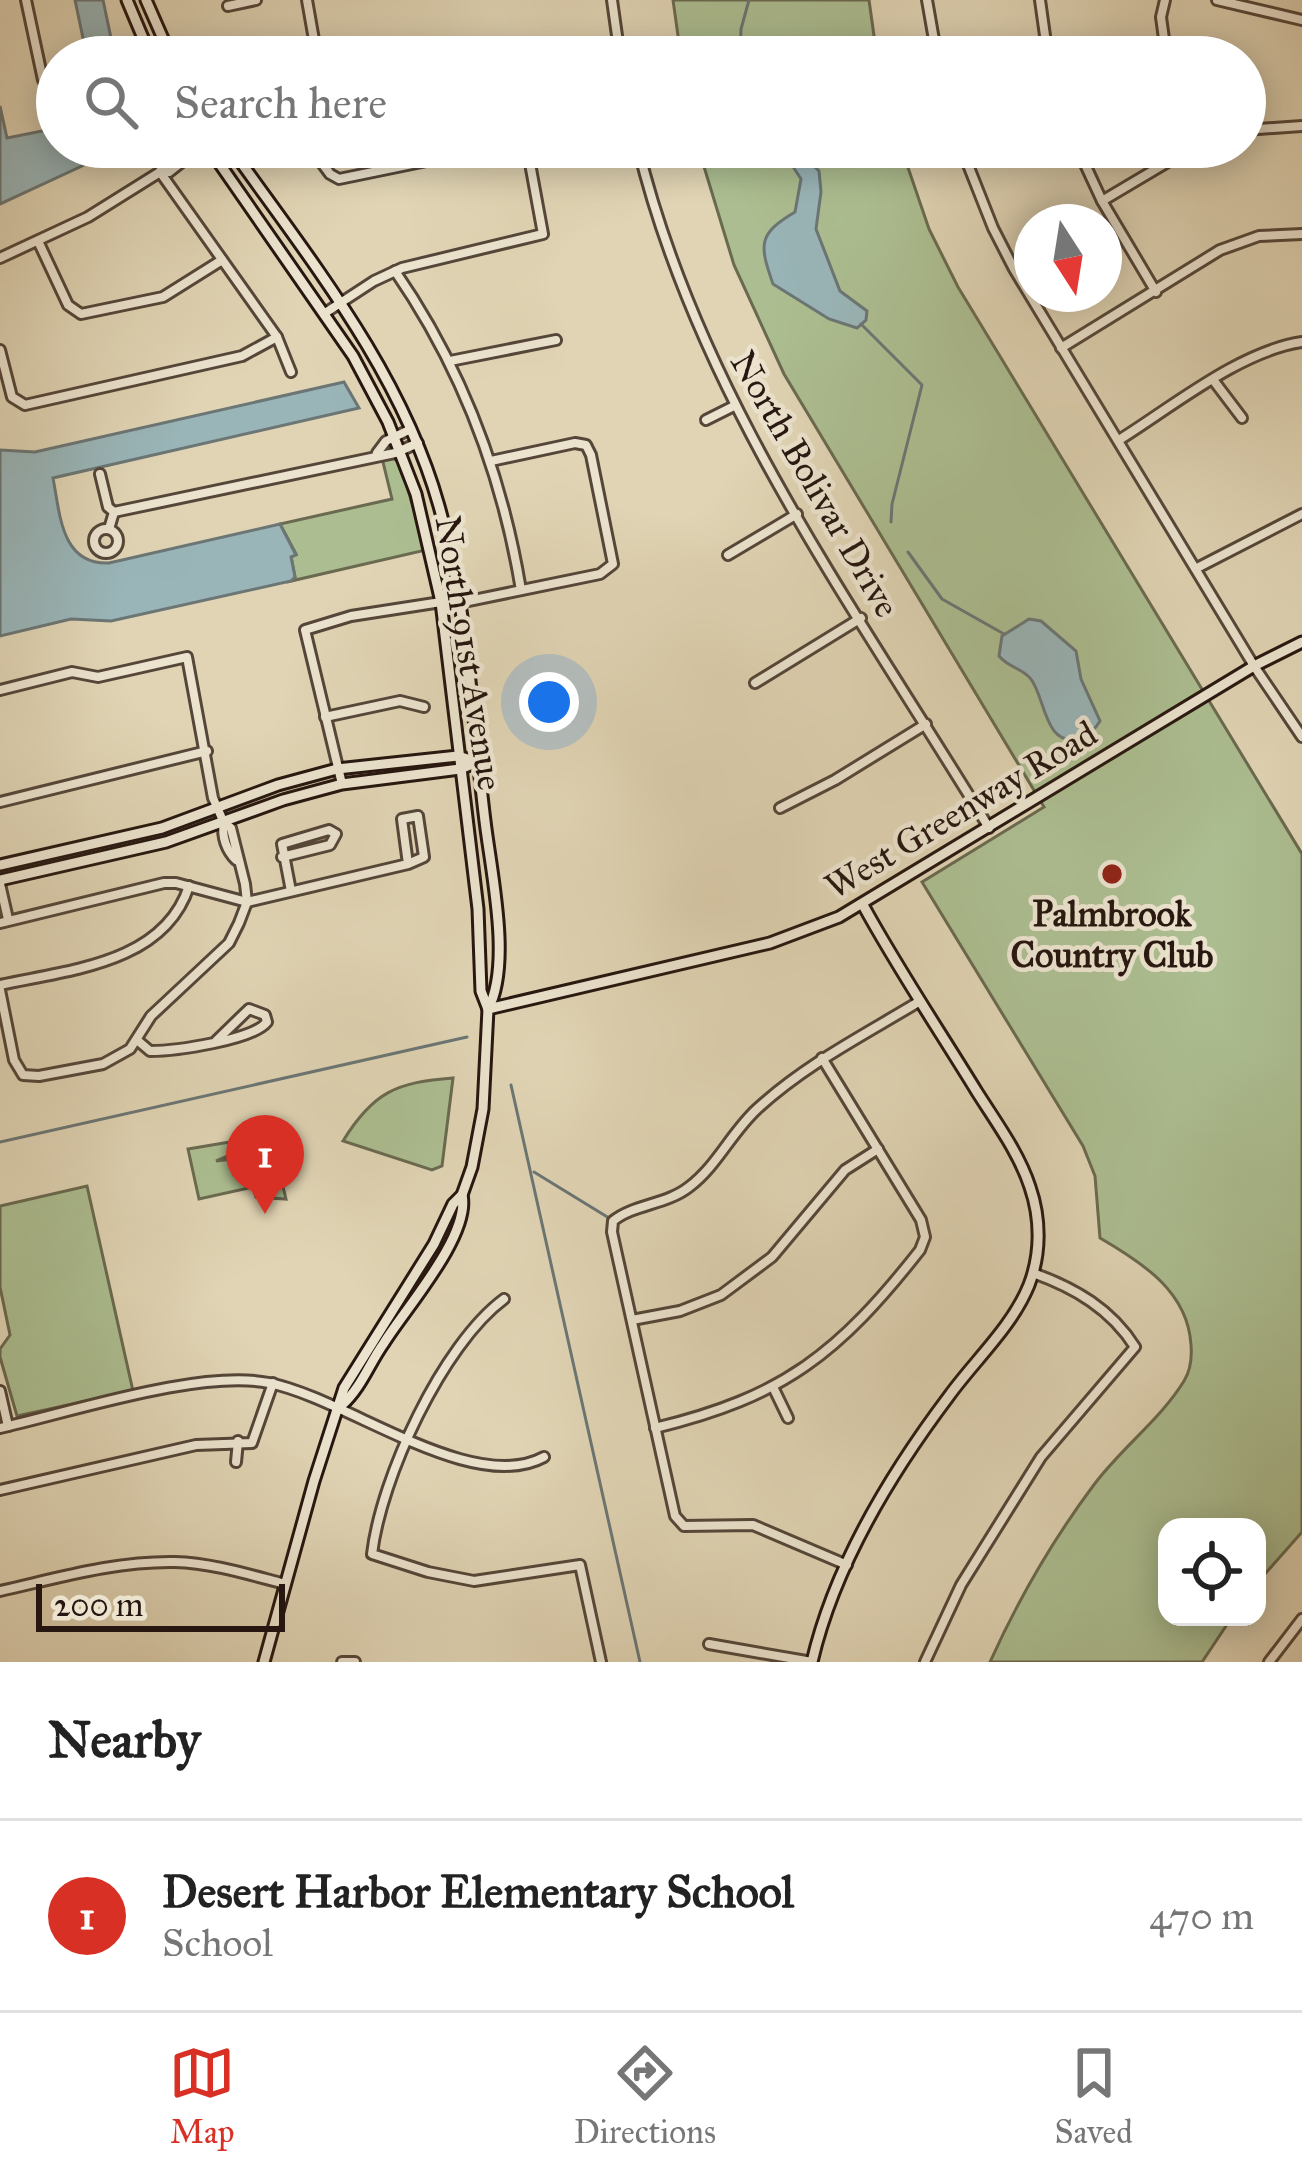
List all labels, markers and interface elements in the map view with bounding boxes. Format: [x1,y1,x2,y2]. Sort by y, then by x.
search box [36,36,1266,168]
icon: search [78,69,144,135]
text: Search here [174,75,387,130]
north arrow [1014,204,1122,312]
street label: North Bolivar Drive [721,343,909,625]
street label: North 91st Avenue [426,513,512,793]
your location [519,672,579,732]
street label: West Greenway Road [817,711,1105,909]
marker: Palmbrook Country Club [1099,861,1125,887]
place label: Palmbrook Country Club [1010,892,1214,977]
pin: 1 [226,1115,304,1214]
map controls [1158,1518,1266,1626]
button: locate [1158,1518,1266,1626]
scale bar [36,1578,285,1631]
text: 200 m [54,1585,144,1625]
text: Nearby [48,1709,200,1771]
text: Desert Harbor Elementary School [162,1864,794,1919]
text: 1 [79,1892,95,1940]
text: 470 m [1149,1892,1254,1940]
text: School [162,1919,273,1967]
tab: Map [169,2040,235,2152]
tab: Directions [574,2040,716,2152]
tab: Saved [1054,2040,1133,2152]

